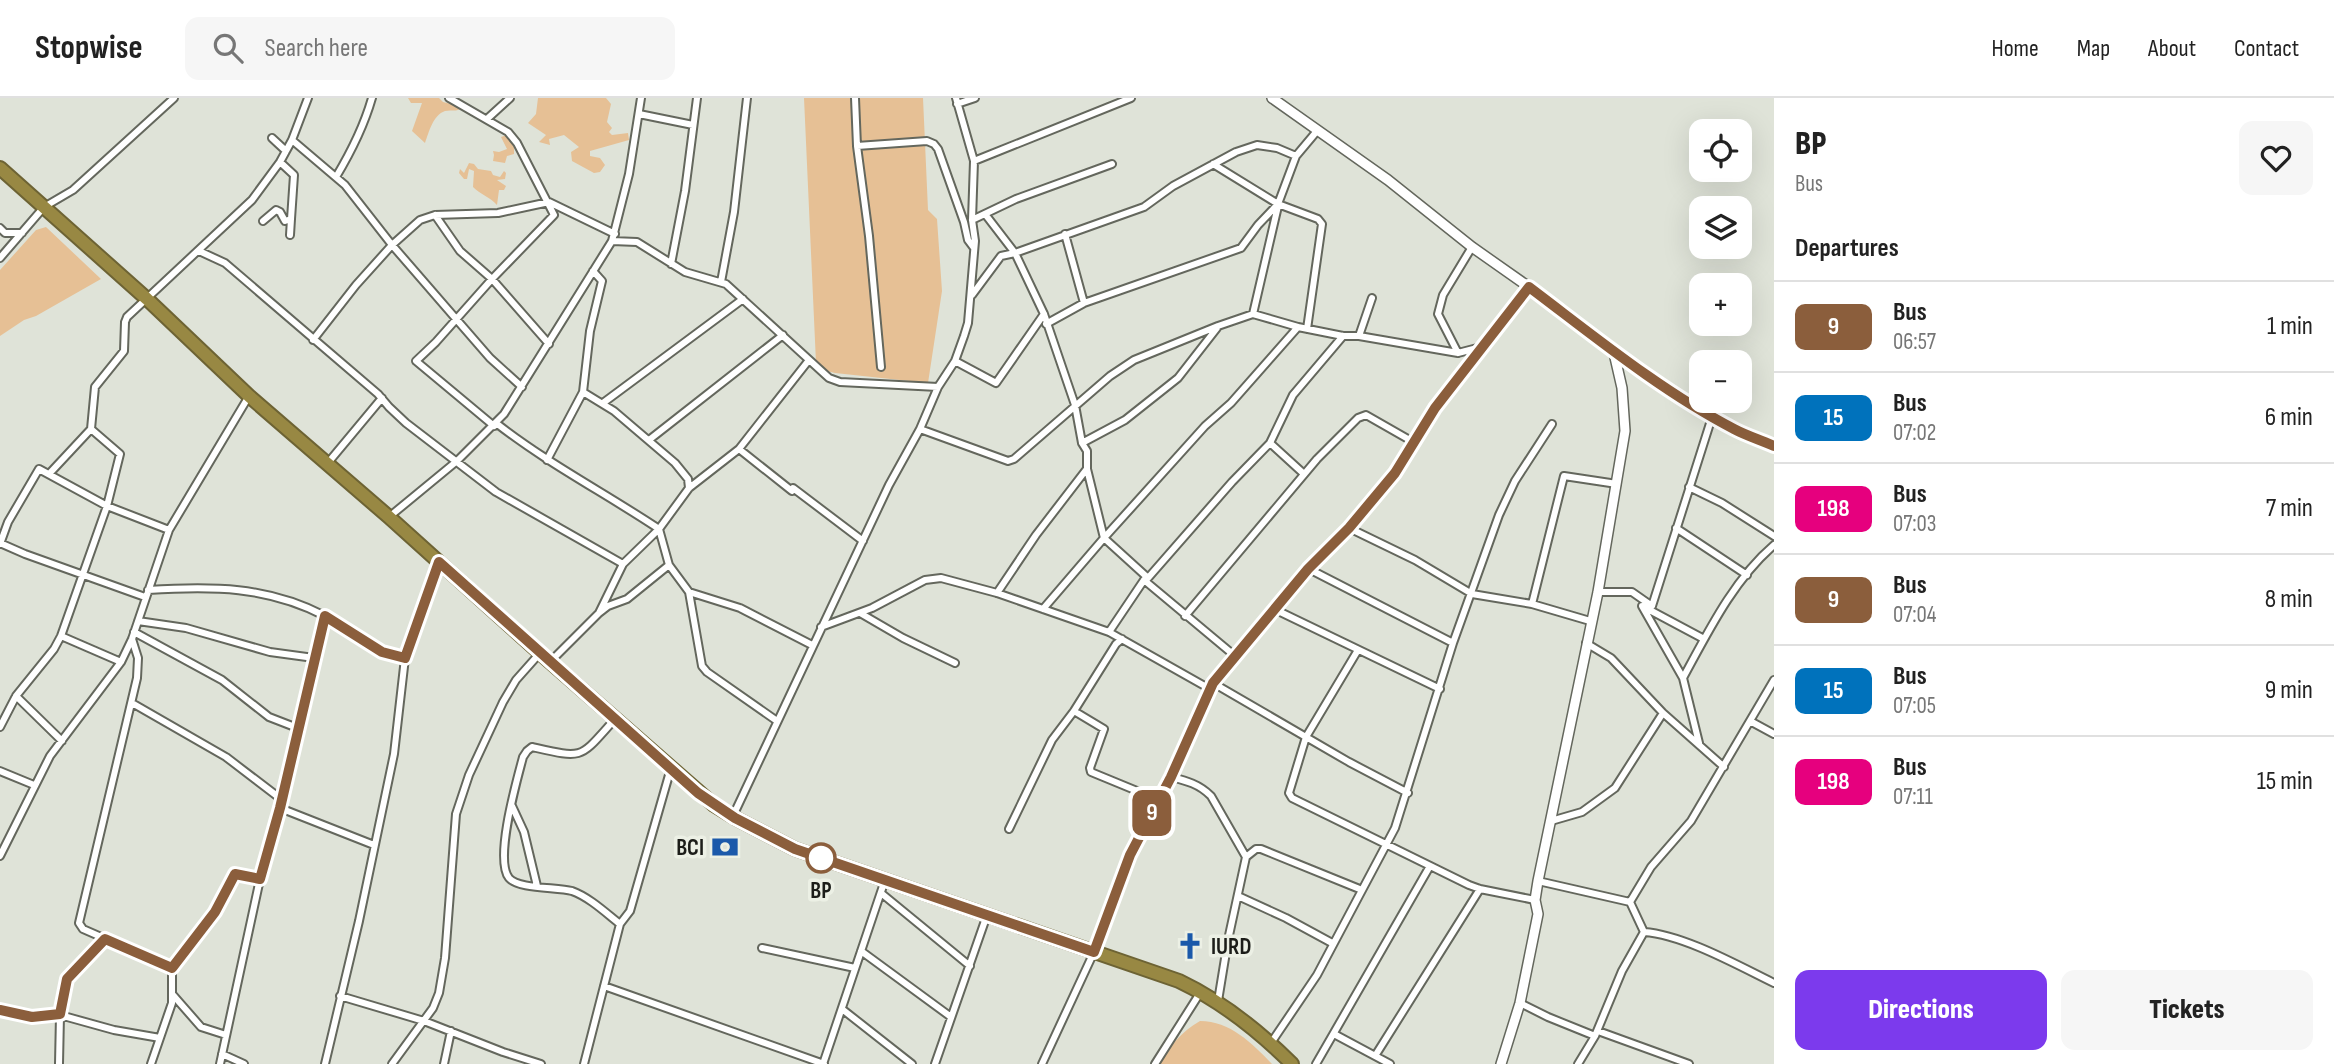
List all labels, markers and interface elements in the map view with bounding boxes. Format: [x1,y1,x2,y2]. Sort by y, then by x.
search box [185,17,675,80]
text: Stopwise [35,28,143,68]
icon: search [209,29,247,67]
text: Search here [265,33,368,64]
text: Home [1991,34,2039,63]
text: Map [2077,34,2110,63]
text: About [2148,34,2196,63]
text: Contact [2234,34,2299,63]
map controls [1689,119,1752,413]
button: locate [1689,119,1752,182]
button: heart [2239,121,2313,195]
text: BP [1795,124,1826,164]
text: Bus [1795,170,1823,198]
button: layers [1689,196,1752,259]
text: Departures [1795,233,1899,264]
button: + [1689,273,1752,336]
text: Bus [1893,297,1927,328]
text: 1 min [2267,311,2313,342]
text: 9 [1828,312,1839,341]
text: 06:57 [1893,328,1936,356]
button: − [1689,350,1752,413]
text: Bus [1893,388,1927,419]
text: 6 min [2265,402,2313,433]
text: 15 [1824,403,1844,432]
text: 07:02 [1893,419,1936,447]
text: Bus [1893,479,1927,510]
text: 7 min [2266,493,2313,524]
text: 198 [1817,494,1850,523]
text: 07:03 [1893,510,1936,538]
text: Bus [1893,570,1927,601]
text: 8 min [2265,584,2313,615]
text: 9 [1828,585,1839,614]
text: 07:04 [1893,601,1936,629]
text: Bus [1893,661,1927,692]
text: 9 min [2265,675,2313,706]
text: 15 [1824,676,1844,705]
text: 07:05 [1893,692,1936,720]
text: Bus [1893,752,1927,783]
text: 15 min [2257,766,2313,797]
text: 198 [1817,767,1850,796]
text: 07:11 [1893,783,1933,811]
line badge: 9 [1129,790,1175,836]
text: 9 [1146,798,1158,827]
bank icon: BCI [710,832,740,862]
place label: BCI [676,834,704,862]
marker: BP [806,843,836,873]
place label: BP [810,877,832,905]
church icon: IURD [1175,931,1205,961]
place label: IURD [1211,933,1251,961]
button: Directions [1795,970,2047,1050]
button: Tickets [2061,970,2313,1050]

